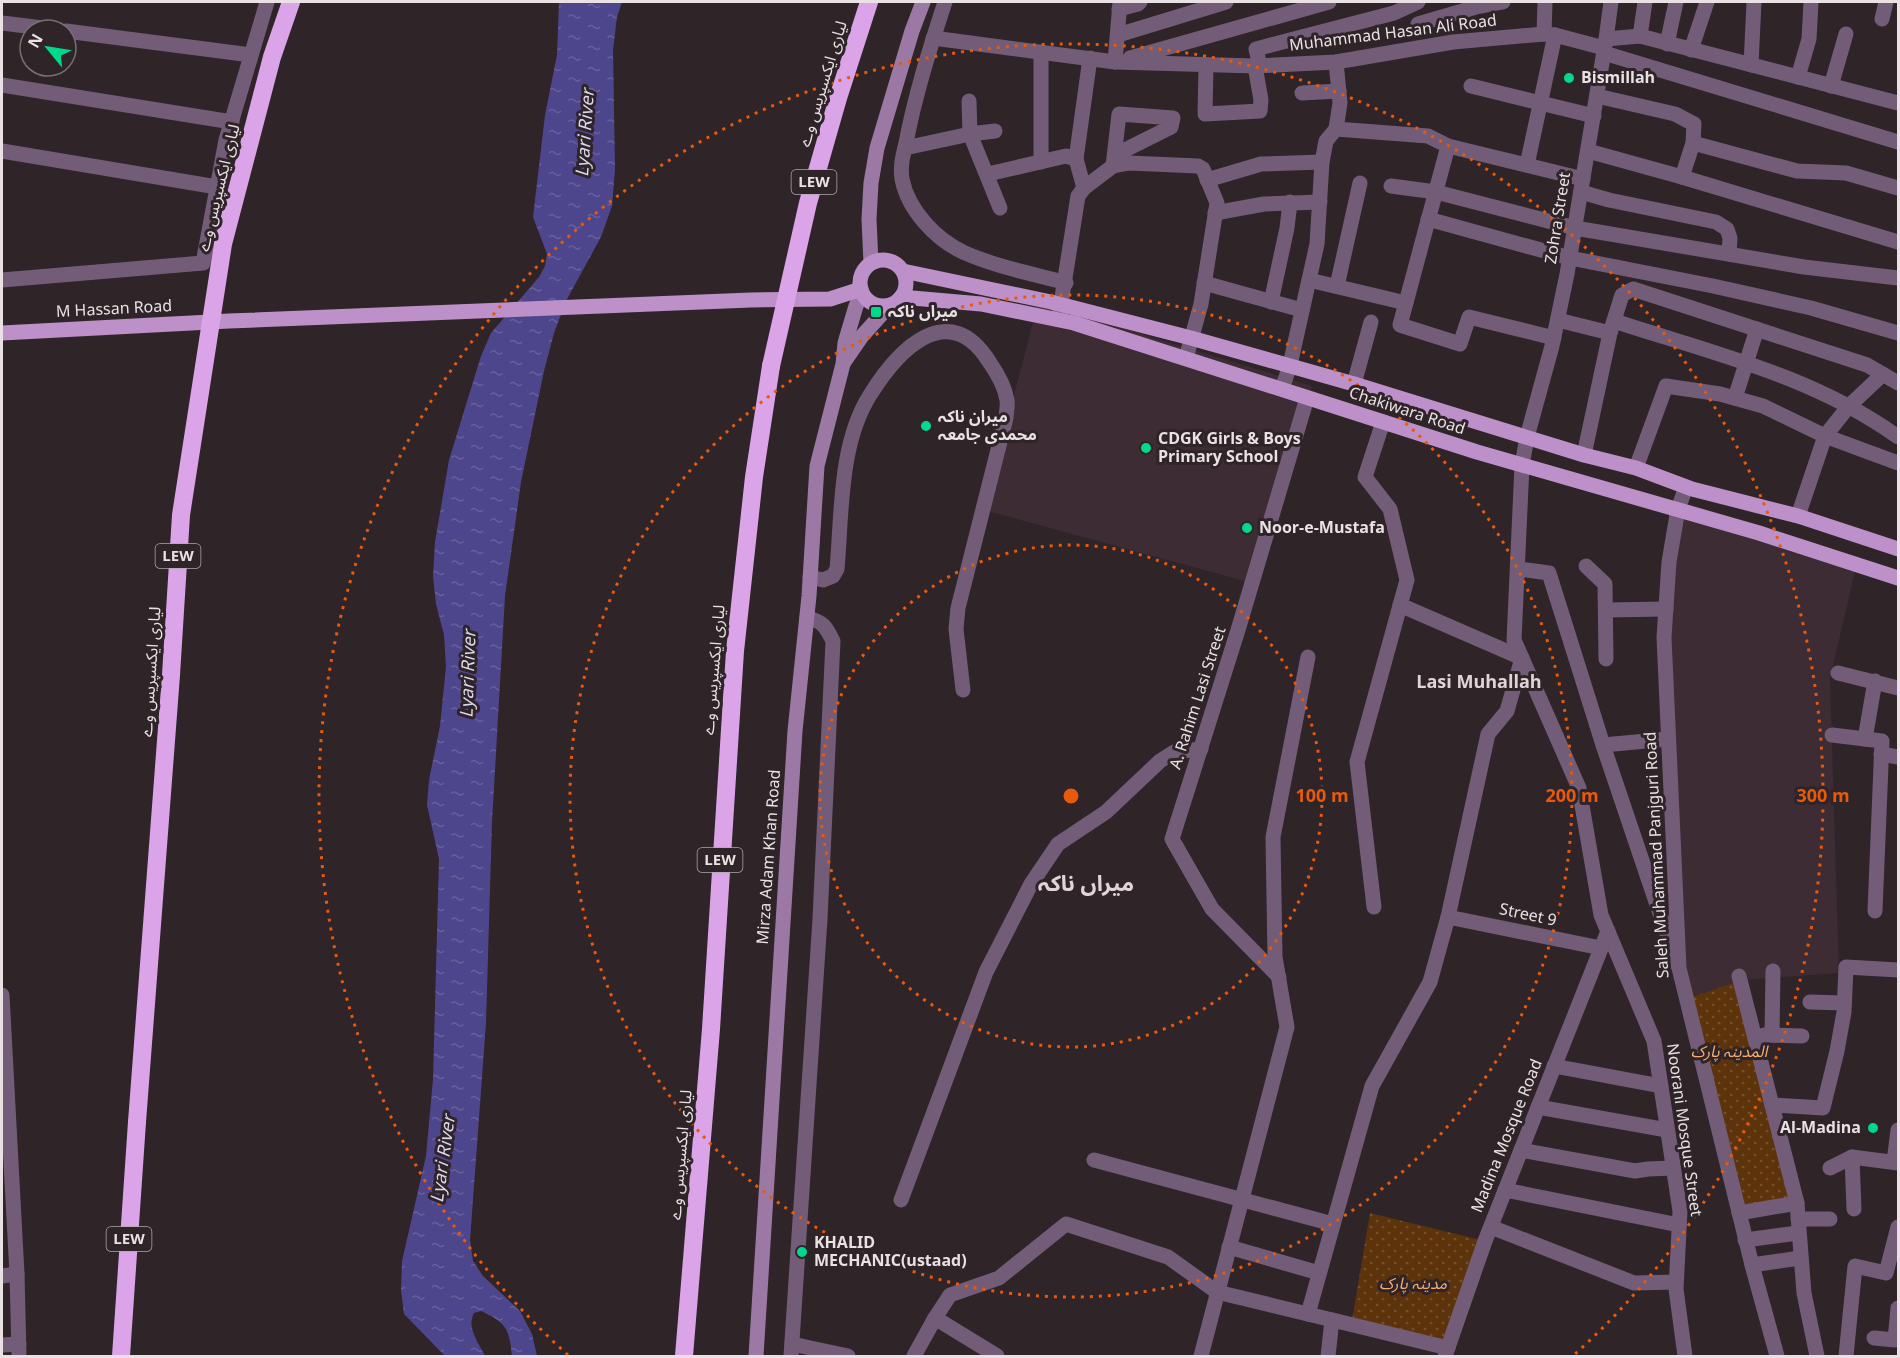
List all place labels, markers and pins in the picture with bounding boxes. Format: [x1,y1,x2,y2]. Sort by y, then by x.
place label: Bismillah [1581,61,1655,95]
marker: Bismillah [1562,71,1576,85]
place label: میراں ناکہ [888,295,958,329]
marker: میراں ناکہ [869,305,883,319]
place label: میران ناکہ محمدی جامعہ [938,400,1037,452]
marker: میران ناکہ محمدی جامعہ [919,419,933,433]
place label: CDGK Girls & Boys Primary School [1158,422,1301,474]
marker: CDGK Girls & Boys Primary School [1139,441,1153,455]
place label: Noor-e-Mustafa [1259,511,1385,545]
marker: Noor-e-Mustafa [1240,521,1254,535]
centre of rings [1061,786,1081,806]
place label: Al-Madina [1780,1111,1861,1145]
marker: Al-Madina [1866,1121,1880,1135]
place label: KHALID MECHANIC(ustaad) [814,1226,967,1278]
marker: KHALID MECHANIC(ustaad) [795,1245,809,1259]

